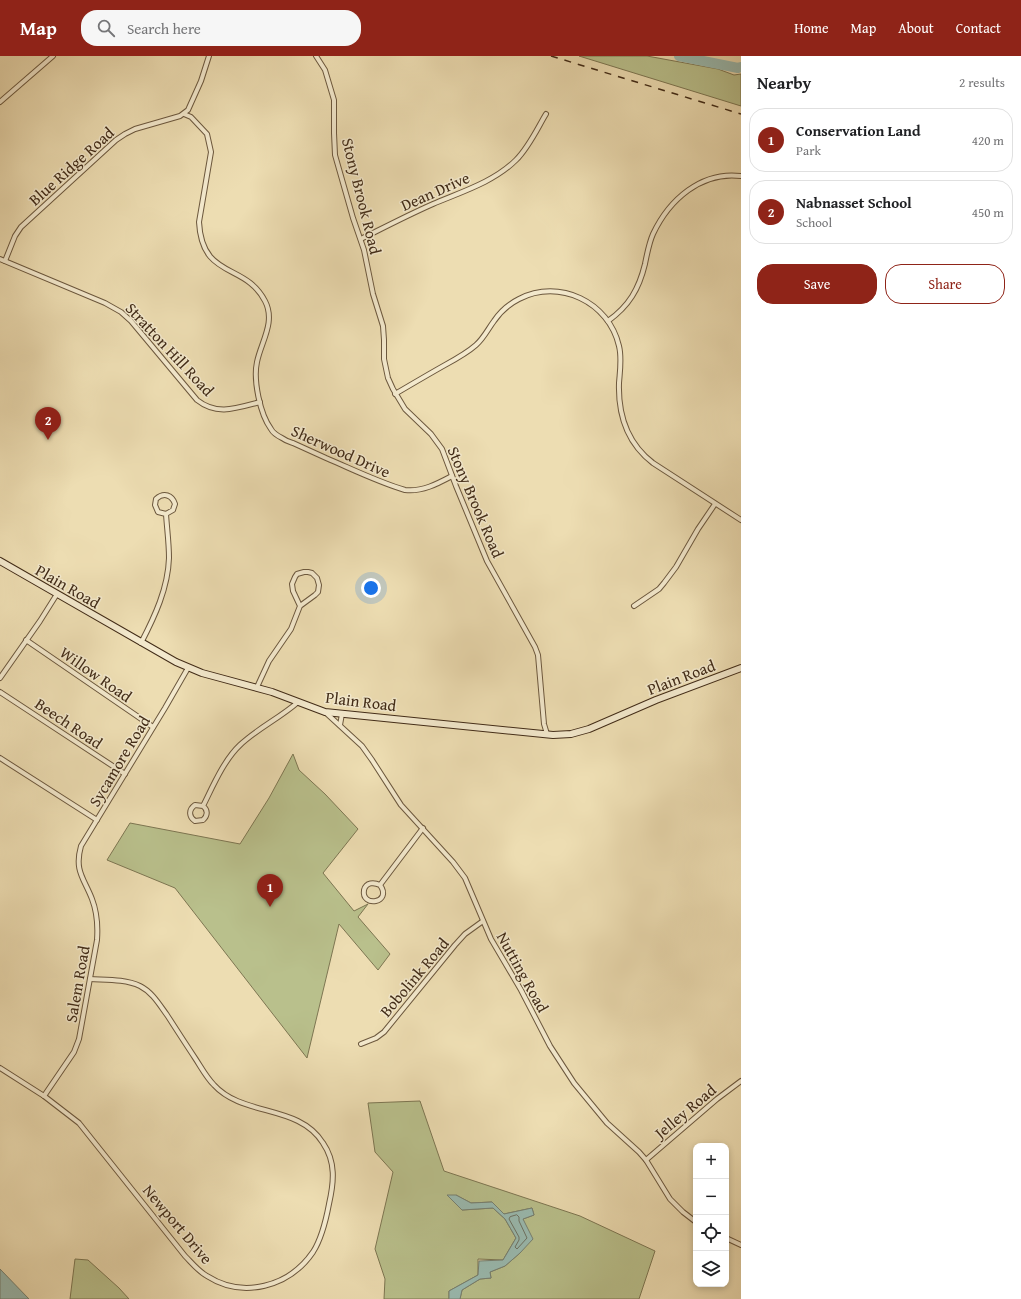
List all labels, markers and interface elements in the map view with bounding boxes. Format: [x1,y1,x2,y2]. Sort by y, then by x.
search box [81,10,361,46]
text: Map [20,14,57,42]
icon: search [95,17,117,39]
text: Search here [127,18,201,39]
text: Home [794,18,829,38]
text: Map [851,18,876,38]
text: About [898,18,934,38]
text: Contact [956,18,1001,38]
text: Nearby [757,70,811,95]
text: 2 results [959,73,1005,92]
text: Conservation Land [796,120,921,141]
street label: Blue Ridge Road [23,121,119,211]
text: 1 [768,131,774,150]
text: 420 m [972,131,1004,150]
street label: Stony Brook Road [336,135,388,257]
text: Park [796,141,821,160]
street label: Dean Drive [397,165,473,217]
text: Nabnasset School [796,192,912,213]
text: 2 [768,203,774,222]
text: 450 m [972,203,1004,222]
text: School [796,213,832,232]
button: Save [757,264,877,304]
button: Share [885,264,1005,304]
street label: Stratton Hill Road [120,297,220,402]
pin: 2 [35,407,61,440]
street label: Sherwood Drive [288,418,394,484]
street label: Stony Brook Road [442,443,510,562]
street label: Plain Road [31,558,105,614]
your location [361,578,381,598]
street label: Willow Road [55,640,137,708]
street label: Plain Road [643,653,719,701]
street label: Plain Road [324,685,398,717]
street label: Beech Road [30,692,108,755]
street label: Sycamore Road [82,710,156,811]
pin: 1 [257,874,283,907]
street label: Nutting Road [491,927,555,1017]
street label: Bobolink Road [374,932,455,1022]
street label: Salem Road [58,943,96,1024]
street label: Jelley Road [647,1078,721,1145]
map controls [693,1143,729,1287]
button: + [693,1143,729,1179]
street label: Newport Drive [137,1179,219,1269]
button: − [693,1179,729,1215]
button: locate [693,1215,729,1251]
button: layers [693,1251,729,1287]

